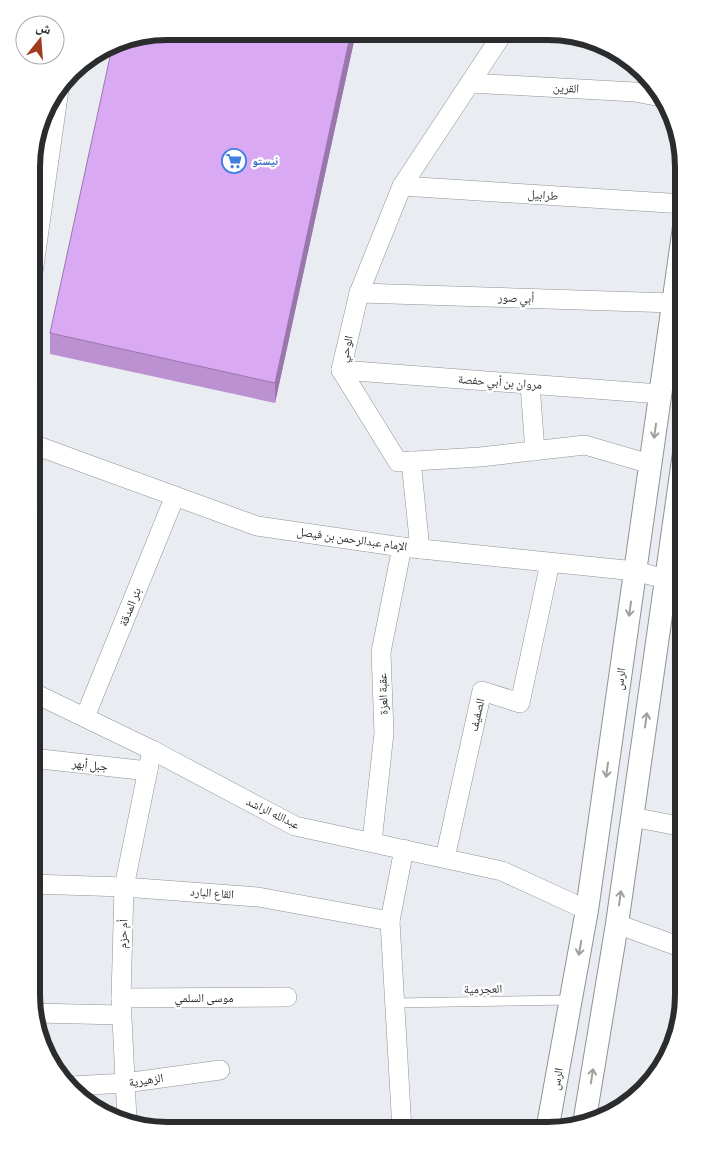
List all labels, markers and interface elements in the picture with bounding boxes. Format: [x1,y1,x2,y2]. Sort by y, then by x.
north arrow [15,15,65,65]
text: ش [34,18,53,38]
street label: القرين [553,80,580,96]
supermarket icon: نيستو [221,148,247,174]
place label: نيستو [252,154,278,168]
street label: طرابيل [527,187,559,203]
street label: أبي صور [496,290,535,309]
street label: الوحي [336,334,359,364]
street label: مروان بن أبي حفصة [457,372,543,395]
one-way arrow [650,423,660,439]
street label: الإمام عبدالرحمن بن فيصل [296,524,408,555]
street label: بئر المدقة [116,586,144,629]
one-way arrow [625,601,635,617]
street label: الرس [612,667,629,691]
street label: عقبة العزة [375,673,391,715]
street label: الصفيف [466,697,488,733]
one-way arrow [641,712,651,728]
street label: جبل أبهر [70,756,109,774]
one-way arrow [601,762,611,778]
street label: عبدالله الراشد [244,794,302,832]
street label: القاع البارد [189,884,235,903]
one-way arrow [616,890,626,906]
street label: أم حزم [115,919,132,949]
one-way arrow [575,940,585,956]
street label: العجرمية [464,982,502,997]
street label: موسى السلمي [175,991,233,1008]
street label: الرس [548,1067,566,1091]
one-way arrow [587,1068,597,1084]
street label: الزهيرية [128,1071,164,1090]

